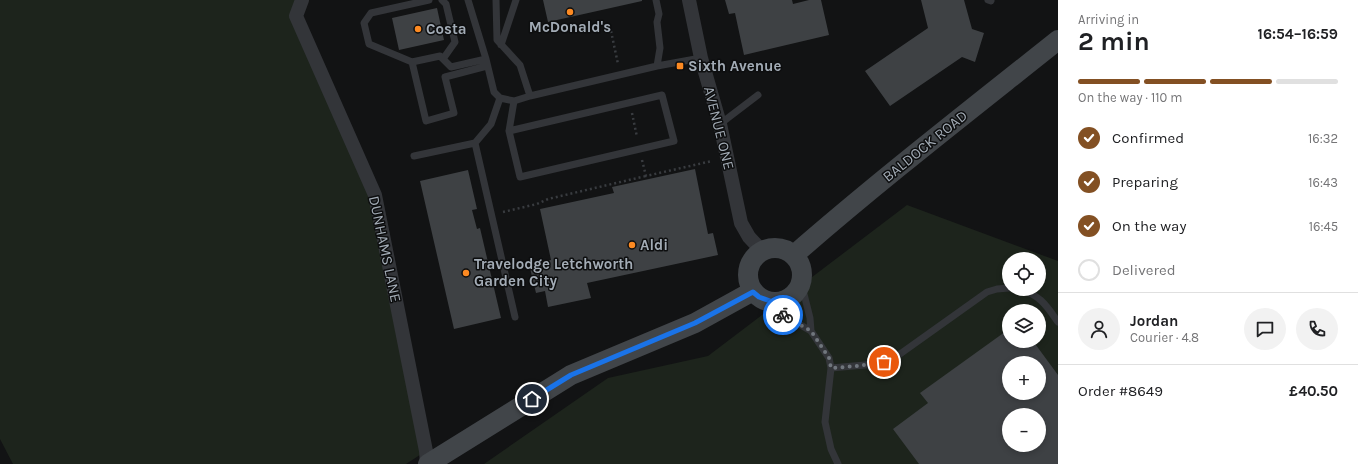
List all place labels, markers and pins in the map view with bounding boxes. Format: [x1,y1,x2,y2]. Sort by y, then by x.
marker: McDonald's [565,7,575,17]
place label: McDonald's [529,18,611,36]
place label: Costa [426,20,467,38]
marker: Costa [413,24,423,34]
place label: Sixth Avenue [688,57,781,75]
marker: Sixth Avenue [675,61,685,71]
place label: Aldi [640,236,668,254]
marker: Aldi [627,240,637,250]
place label: Travelodge Letchworth Garden City [474,255,633,290]
marker: Travelodge Letchworth Garden City [461,268,471,278]
pin [867,345,901,379]
pin [515,382,549,416]

